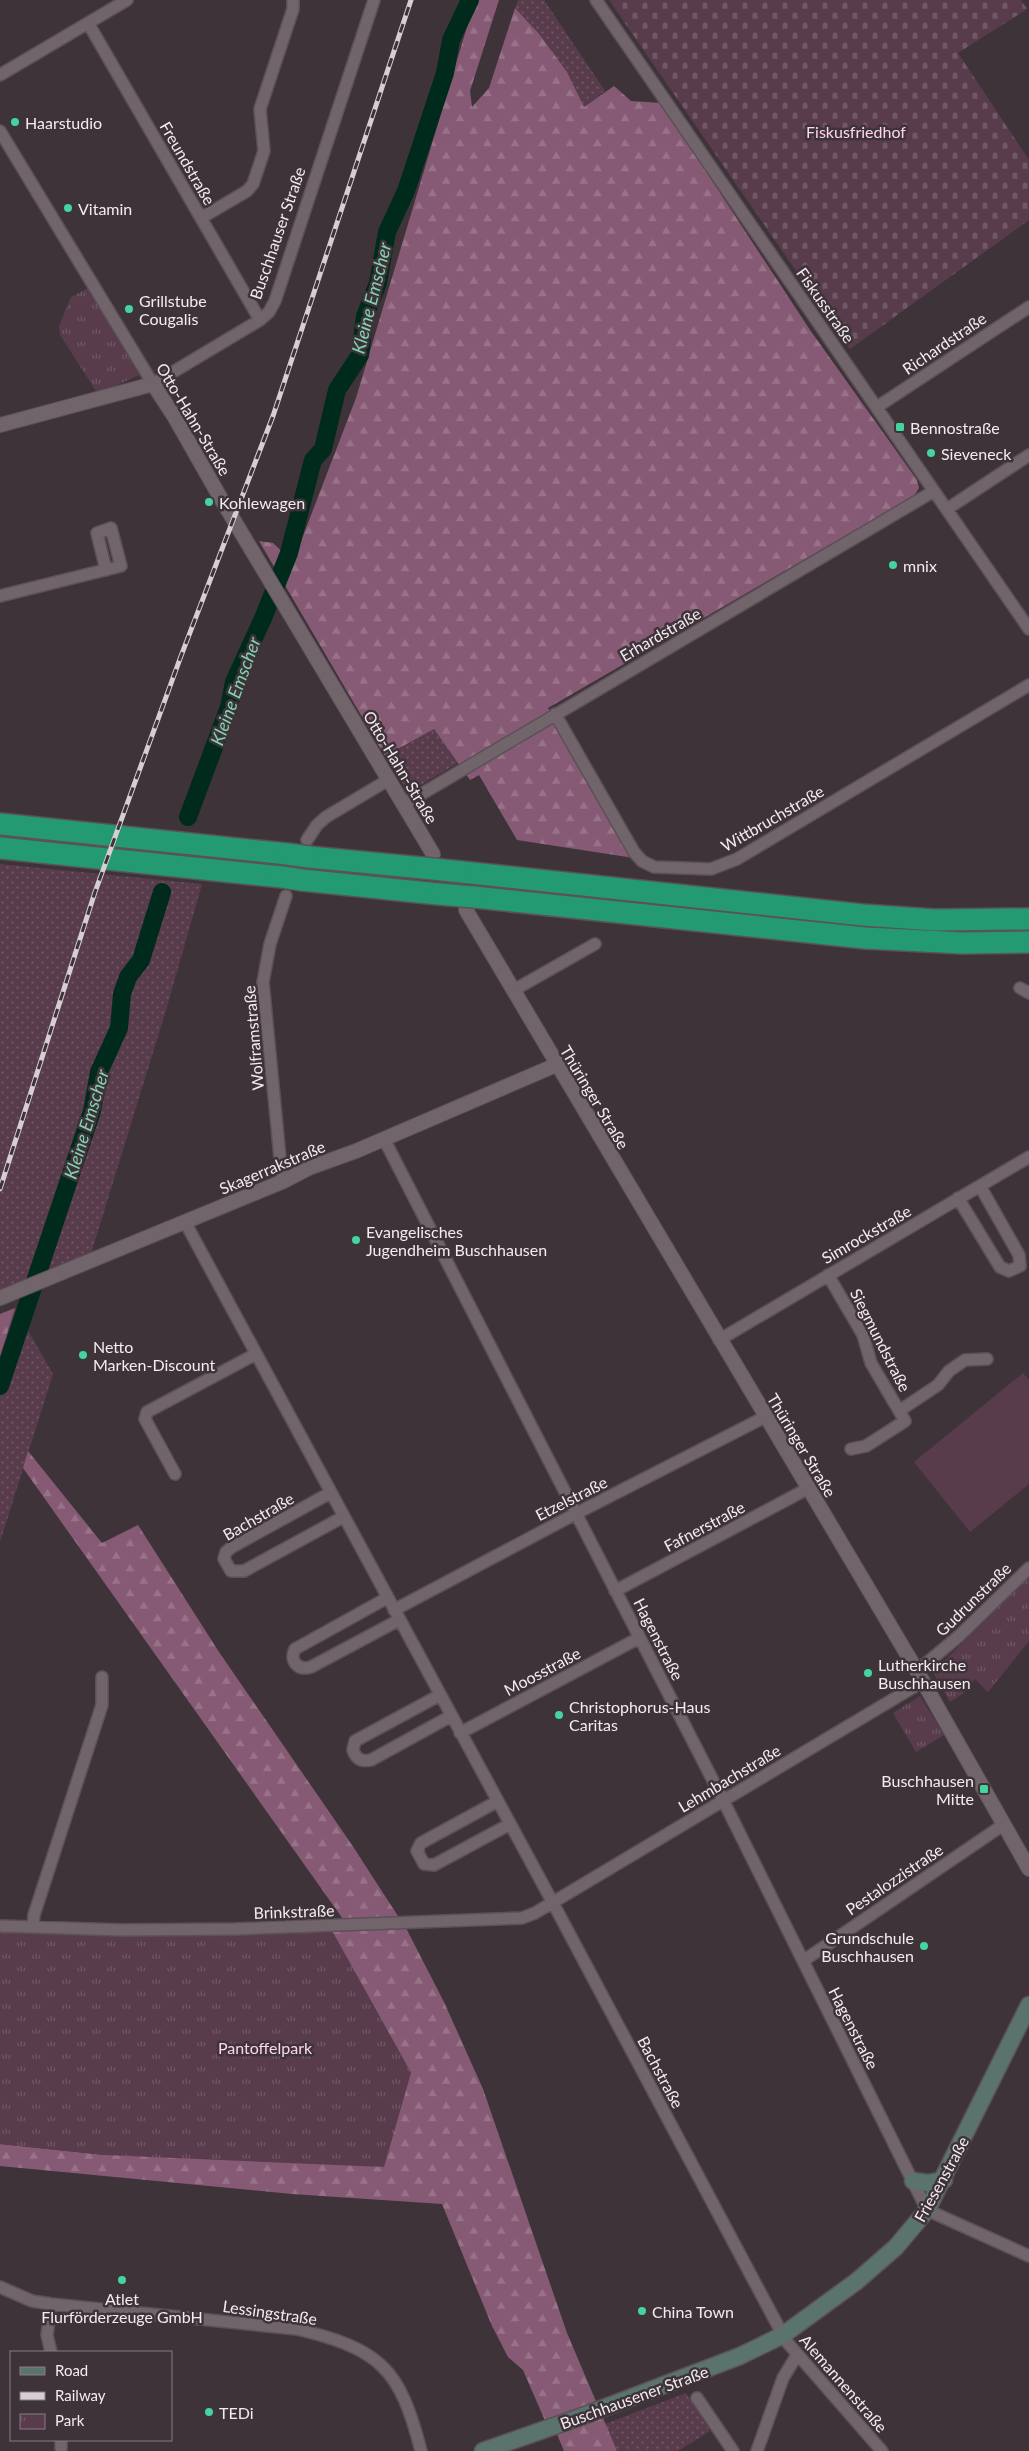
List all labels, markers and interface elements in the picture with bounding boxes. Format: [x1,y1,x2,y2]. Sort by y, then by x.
place label: Haarstudio [25,113,102,132]
marker: Haarstudio [9,116,21,128]
street label: Freundstraße [156,118,220,208]
park label: Fiskusfriedhof [806,122,906,141]
street label: Buschhauser Straße [245,164,309,302]
place label: Vitamin [78,199,132,218]
marker: Vitamin [62,202,74,214]
water label: Kleine Emscher [347,239,396,356]
street label: Fiskusstraße [793,264,859,346]
place label: Grillstube Cougalis [139,291,207,328]
marker: Grillstube Cougalis [123,303,135,315]
street label: Richardstraße [899,308,989,378]
street label: Otto-Hahn-Straße [153,359,235,479]
place label: Bennostraße [910,418,1000,437]
marker: Bennostraße [894,421,906,433]
place label: Sieveneck [941,444,1012,463]
marker: Sieveneck [925,447,937,459]
place label: Kohlewagen [219,493,305,512]
marker: Kohlewagen [203,496,215,508]
place label: mnix [903,556,937,575]
marker: mnix [887,559,899,571]
street label: Erhardstraße [616,603,704,665]
water label: Kleine Emscher [205,633,265,748]
street label: Otto-Hahn-Straße [360,707,442,827]
street label: Wittbruchstraße [717,781,827,855]
street label: Wolframstraße [239,985,267,1091]
street label: Thüringer Straße [557,1042,633,1152]
water label: Kleine Emscher [59,1066,113,1182]
street label: Skagerrakstraße [216,1136,328,1198]
street label: Simrockstraße [818,1201,914,1267]
place label: Evangelisches Jugendheim Buschhausen [366,1222,547,1259]
marker: Evangelisches Jugendheim Buschhausen [350,1234,362,1246]
street label: Siegmundstraße [847,1285,915,1395]
place label: Netto Marken-Discount [93,1337,215,1374]
marker: Netto Marken-Discount [77,1349,89,1361]
street label: Thüringer Straße [764,1390,840,1500]
street label: Etzelstraße [532,1472,610,1524]
street label: Bachstraße [219,1488,297,1544]
street label: Fafnerstraße [660,1497,748,1555]
street label: Gudrunstraße [931,1558,1015,1640]
street label: Hagenstraße [630,1595,688,1683]
street label: Moosstraße [501,1643,583,1699]
place label: Lutherkirche Buschhausen [878,1655,971,1692]
marker: Lutherkirche Buschhausen [862,1667,874,1679]
place label: Christophorus-Haus Caritas [569,1697,710,1734]
marker: Christophorus-Haus Caritas [553,1709,565,1721]
street label: Lehmbachstraße [675,1740,783,1816]
place label: Buschhausen Mitte [881,1771,974,1808]
marker: Buschhausen Mitte [978,1783,990,1795]
street label: Pestalozzistraße [842,1839,946,1919]
street label: Brinkstraße [253,1900,335,1922]
place label: Grundschule Buschhausen [821,1928,914,1965]
marker: Grundschule Buschhausen [918,1940,930,1952]
street label: Hagenstraße [825,1984,883,2072]
street label: Bachstraße [634,2033,688,2111]
park label: Pantoffelpark [218,2038,313,2057]
street label: Friesenstraße [910,2133,972,2225]
marker: Atlet Flurförderzeuge GmbH [116,2274,128,2286]
place label: Atlet Flurförderzeuge GmbH [41,2289,203,2326]
street label: Lessingstraße [222,2296,318,2328]
place label: China Town [652,2302,734,2321]
marker: China Town [636,2305,648,2317]
street label: Alemannenstraße [796,2330,892,2436]
legend [10,2351,172,2441]
text: Road [55,2361,88,2379]
street label: Buschhausener Straße [557,2361,711,2433]
text: Railway [55,2386,106,2404]
place label: TEDi [219,2403,254,2422]
marker: TEDi [203,2406,215,2418]
text: Park [55,2411,85,2429]

